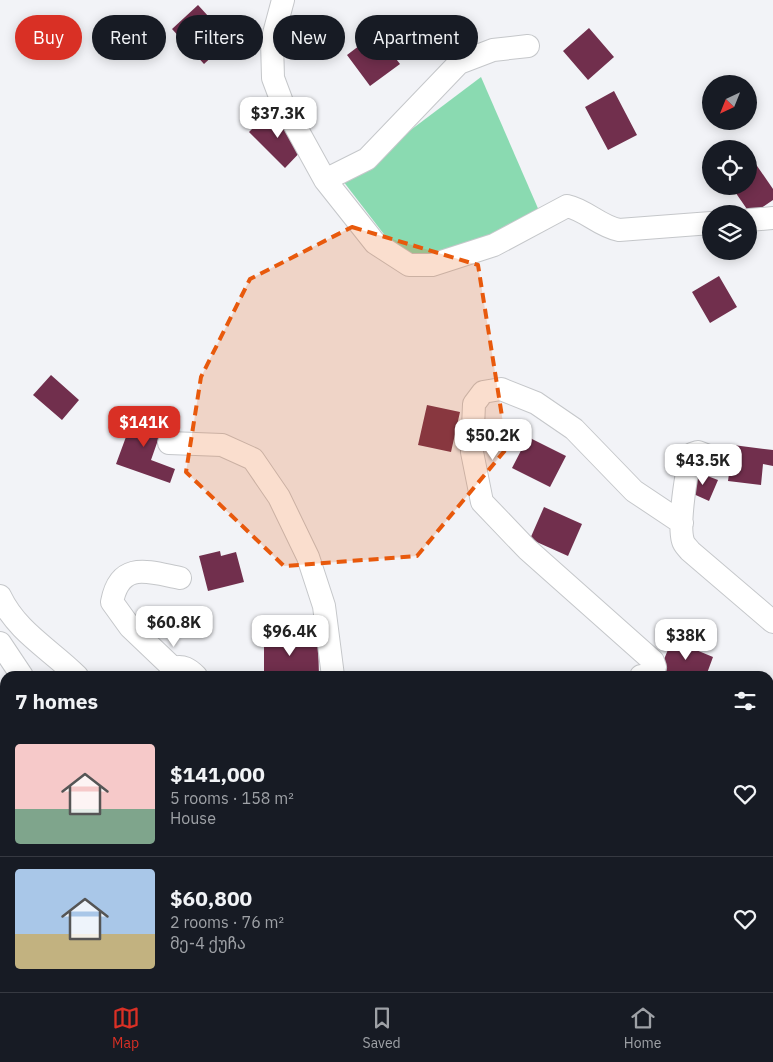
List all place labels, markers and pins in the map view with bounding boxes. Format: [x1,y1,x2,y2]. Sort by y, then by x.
pin: $37.3K [237,96,319,139]
pin: $141K [109,406,179,448]
pin: $50.2K [452,418,534,461]
pin: $43.5K [662,444,744,486]
pin: $60.8K [133,606,215,648]
pin: $96.4K [249,614,331,657]
pin: $38K [656,618,716,661]

